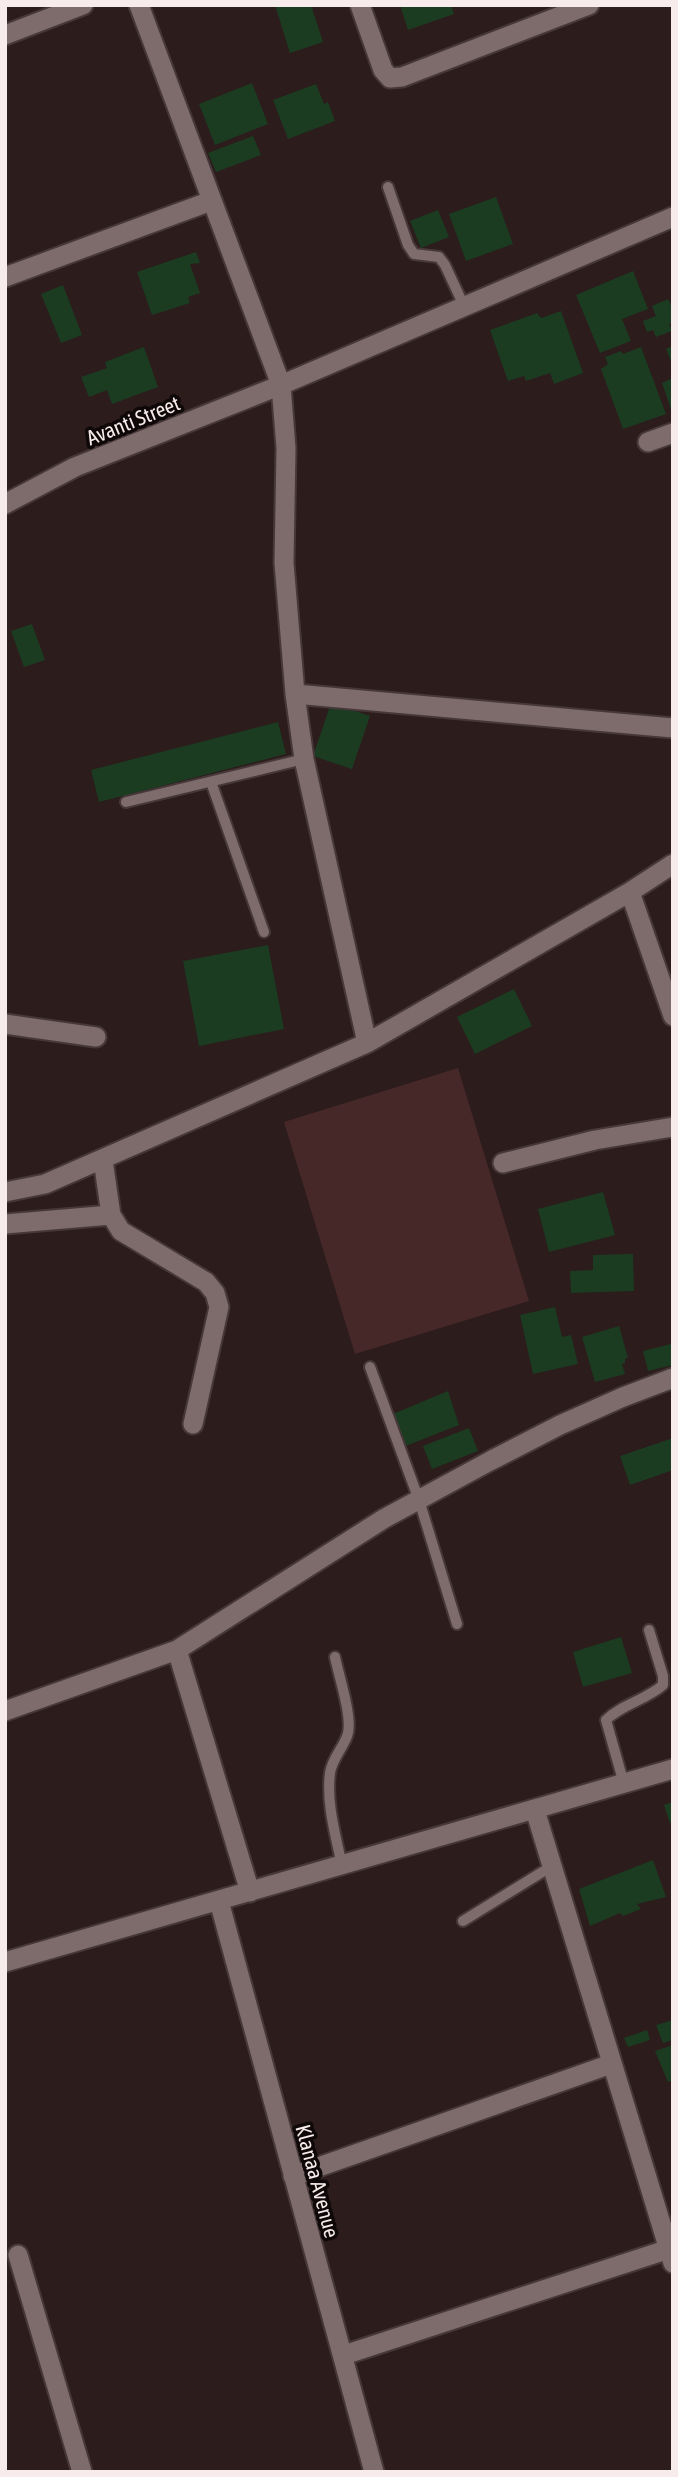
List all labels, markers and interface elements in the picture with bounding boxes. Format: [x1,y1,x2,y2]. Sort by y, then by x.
street label: Avanti Street [83,390,183,450]
street label: Klanaa Avenue [291,2122,345,2240]

